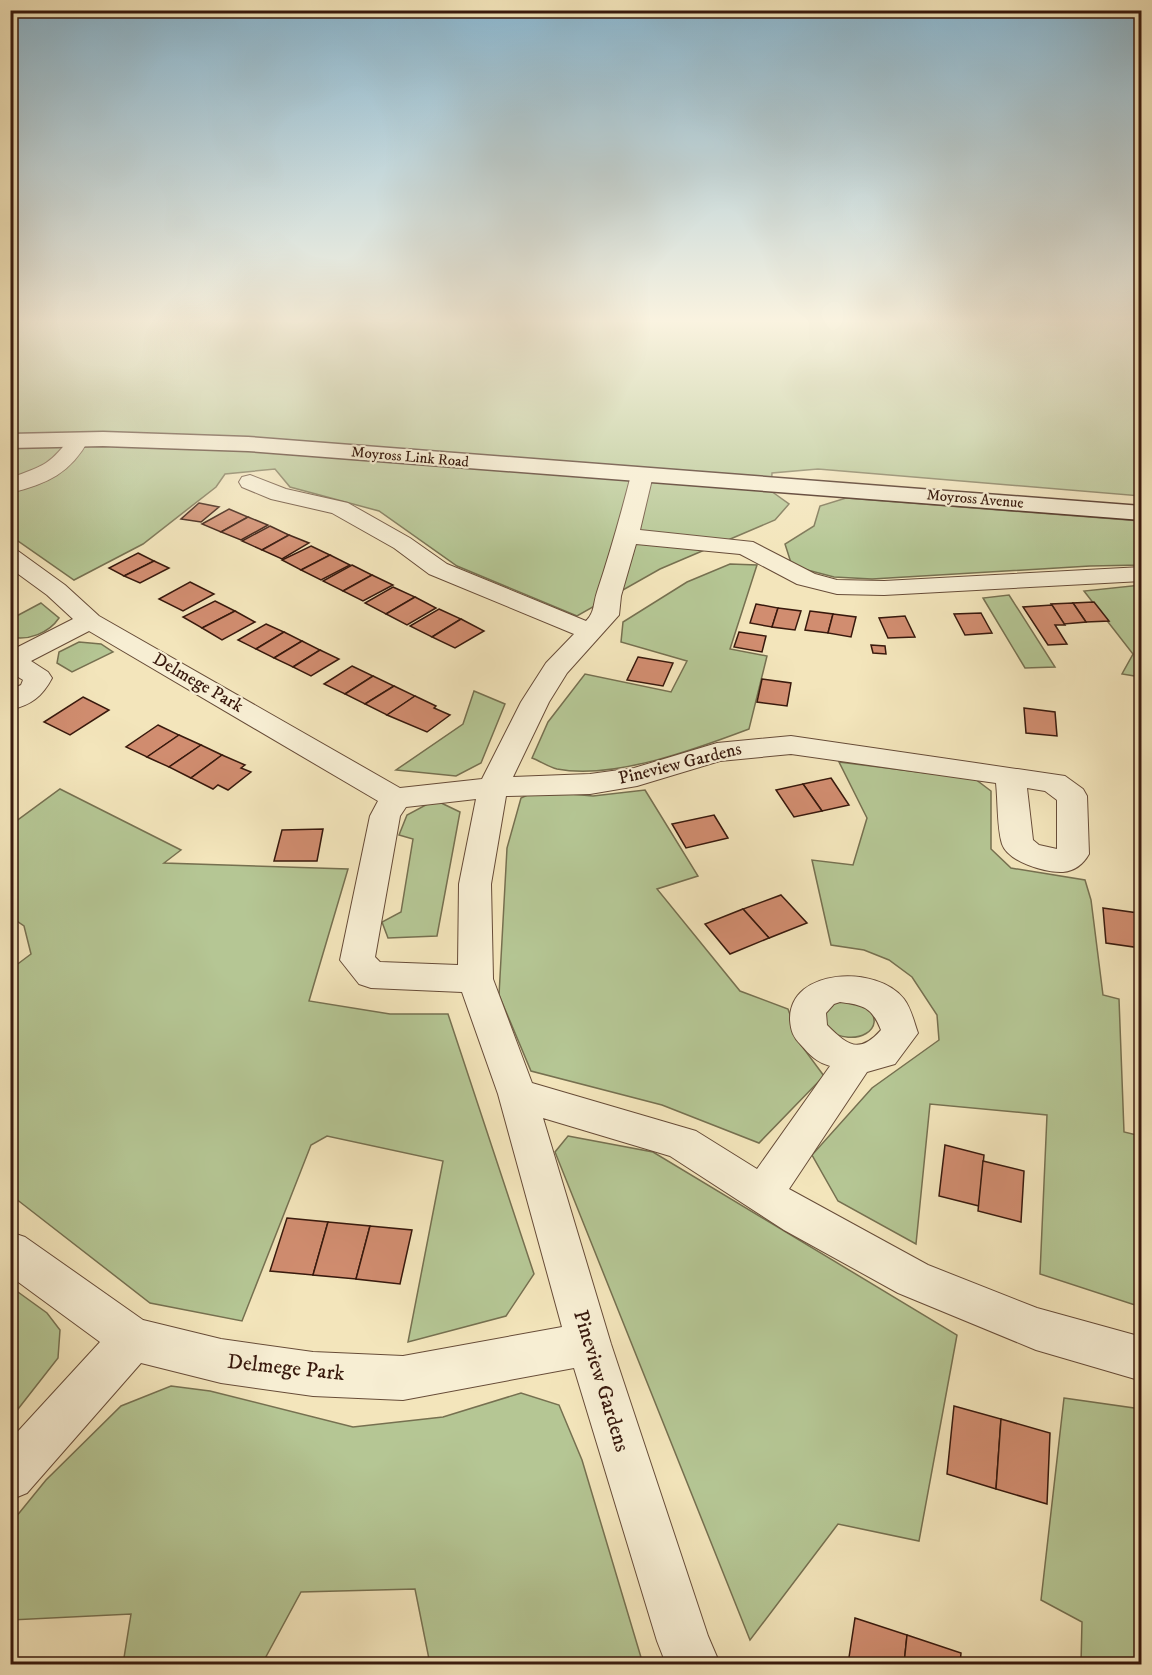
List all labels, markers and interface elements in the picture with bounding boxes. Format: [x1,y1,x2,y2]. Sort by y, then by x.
street label: Moyross Link Road [350,442,470,472]
street label: Moyross Avenue [926,485,1024,513]
street label: Delmege Park [149,648,247,718]
street label: Pineview Gardens [616,738,744,790]
street label: Pineview Gardens [567,1307,635,1455]
street label: Delmege Park [226,1349,346,1387]

